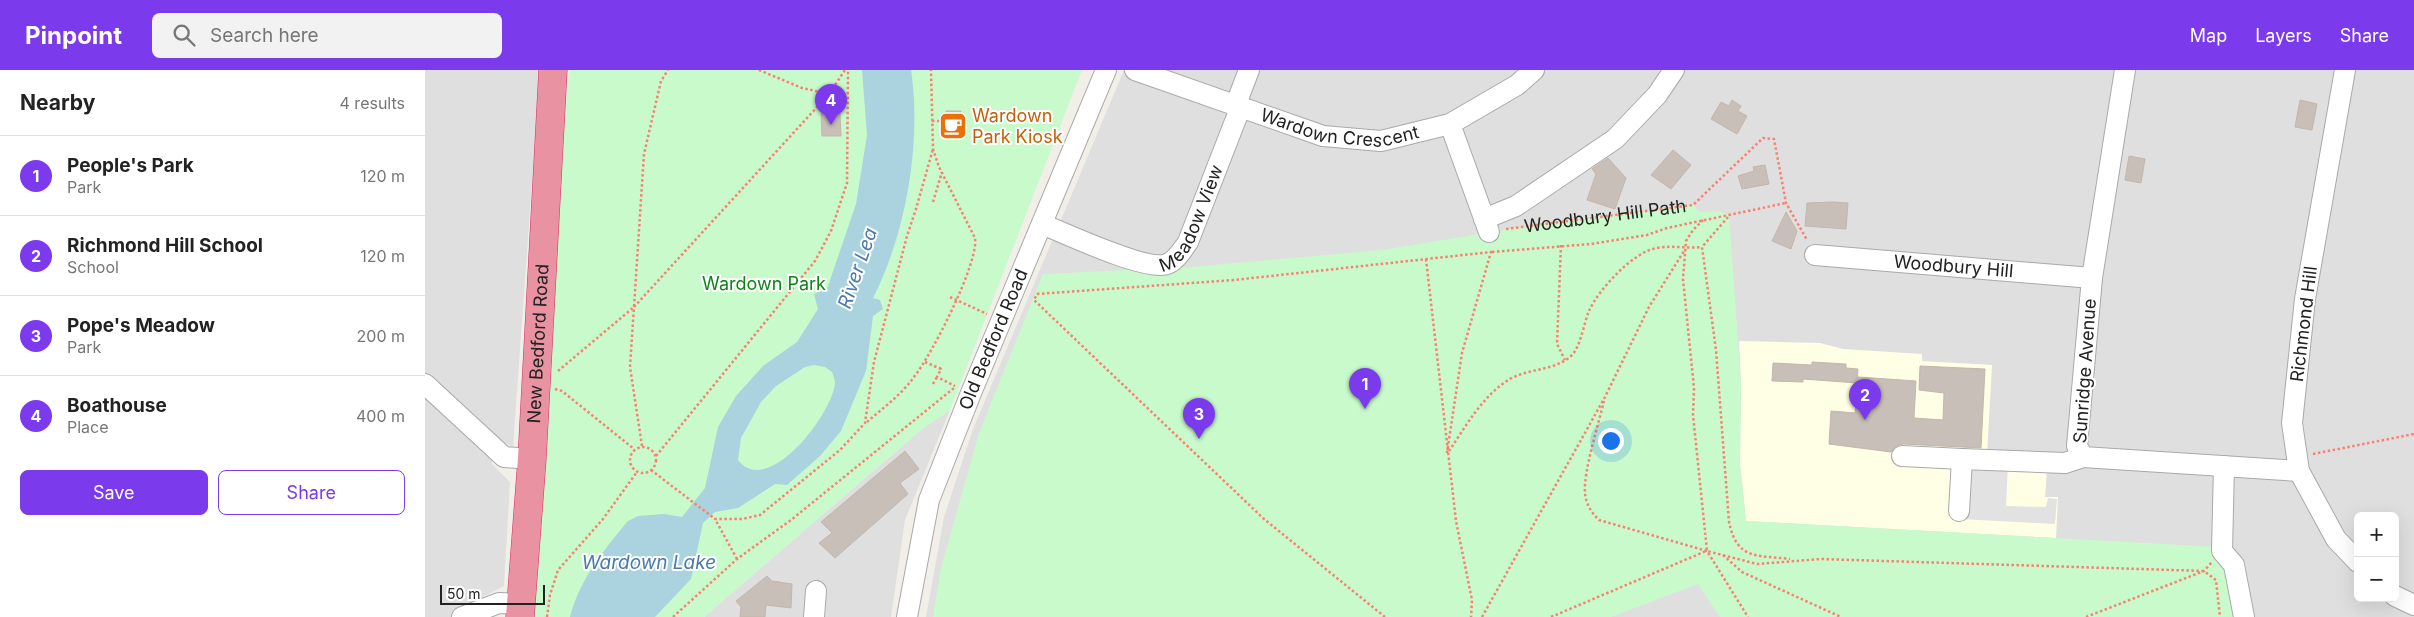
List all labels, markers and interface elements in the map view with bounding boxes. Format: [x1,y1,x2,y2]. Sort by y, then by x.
search box [152,13,502,58]
text: Pinpoint [25,21,122,50]
icon: search [170,21,198,49]
text: Search here [210,24,319,47]
text: Map [2190,25,2227,46]
text: Layers [2255,25,2312,46]
text: Share [2340,25,2389,46]
pin: 4 [815,84,847,125]
text: Nearby [20,90,95,115]
text: 4 results [340,93,405,113]
street label: Wardown Crescent [1258,104,1421,151]
place label: Wardown Park Kiosk [972,105,1063,147]
cafe icon: Wardown Park Kiosk [938,111,968,141]
text: People's Park [67,154,194,177]
street label: Meadow View [1156,162,1227,276]
text: 1 [33,166,39,186]
text: 120 m [360,166,405,186]
text: Park [67,177,101,197]
street label: Woodbury Hill Path [1523,195,1687,237]
water label: River Lea [833,224,882,312]
text: Richmond Hill School [67,234,263,257]
text: 2 [31,246,41,266]
text: 120 m [360,246,405,266]
street label: Woodbury Hill [1893,251,2014,281]
text: School [67,257,119,277]
street label: New Bedford Road [523,263,553,424]
street label: Richmond Hill [2286,265,2321,383]
street label: Old Bedford Road [954,266,1032,413]
park label: Wardown Park [702,273,826,294]
street label: Sunridge Avenue [2069,298,2100,444]
text: Pope's Meadow [67,314,215,337]
text: 3 [31,326,41,346]
text: 200 m [357,326,405,346]
text: Park [67,337,101,357]
pin: 1 [1349,368,1381,409]
pin: 2 [1849,379,1881,420]
text: Boathouse [67,394,167,417]
pin: 3 [1183,398,1215,439]
text: 4 [31,406,41,426]
text: 400 m [356,406,405,426]
text: Place [67,417,109,437]
your location [1598,428,1624,454]
button: Save [20,470,208,515]
button: Share [218,470,405,515]
map controls [2354,512,2399,602]
button: + [2354,512,2399,557]
water label: Wardown Lake [582,551,716,574]
button: − [2354,557,2399,602]
scale bar [440,582,545,605]
text: 50 m [447,585,481,602]

